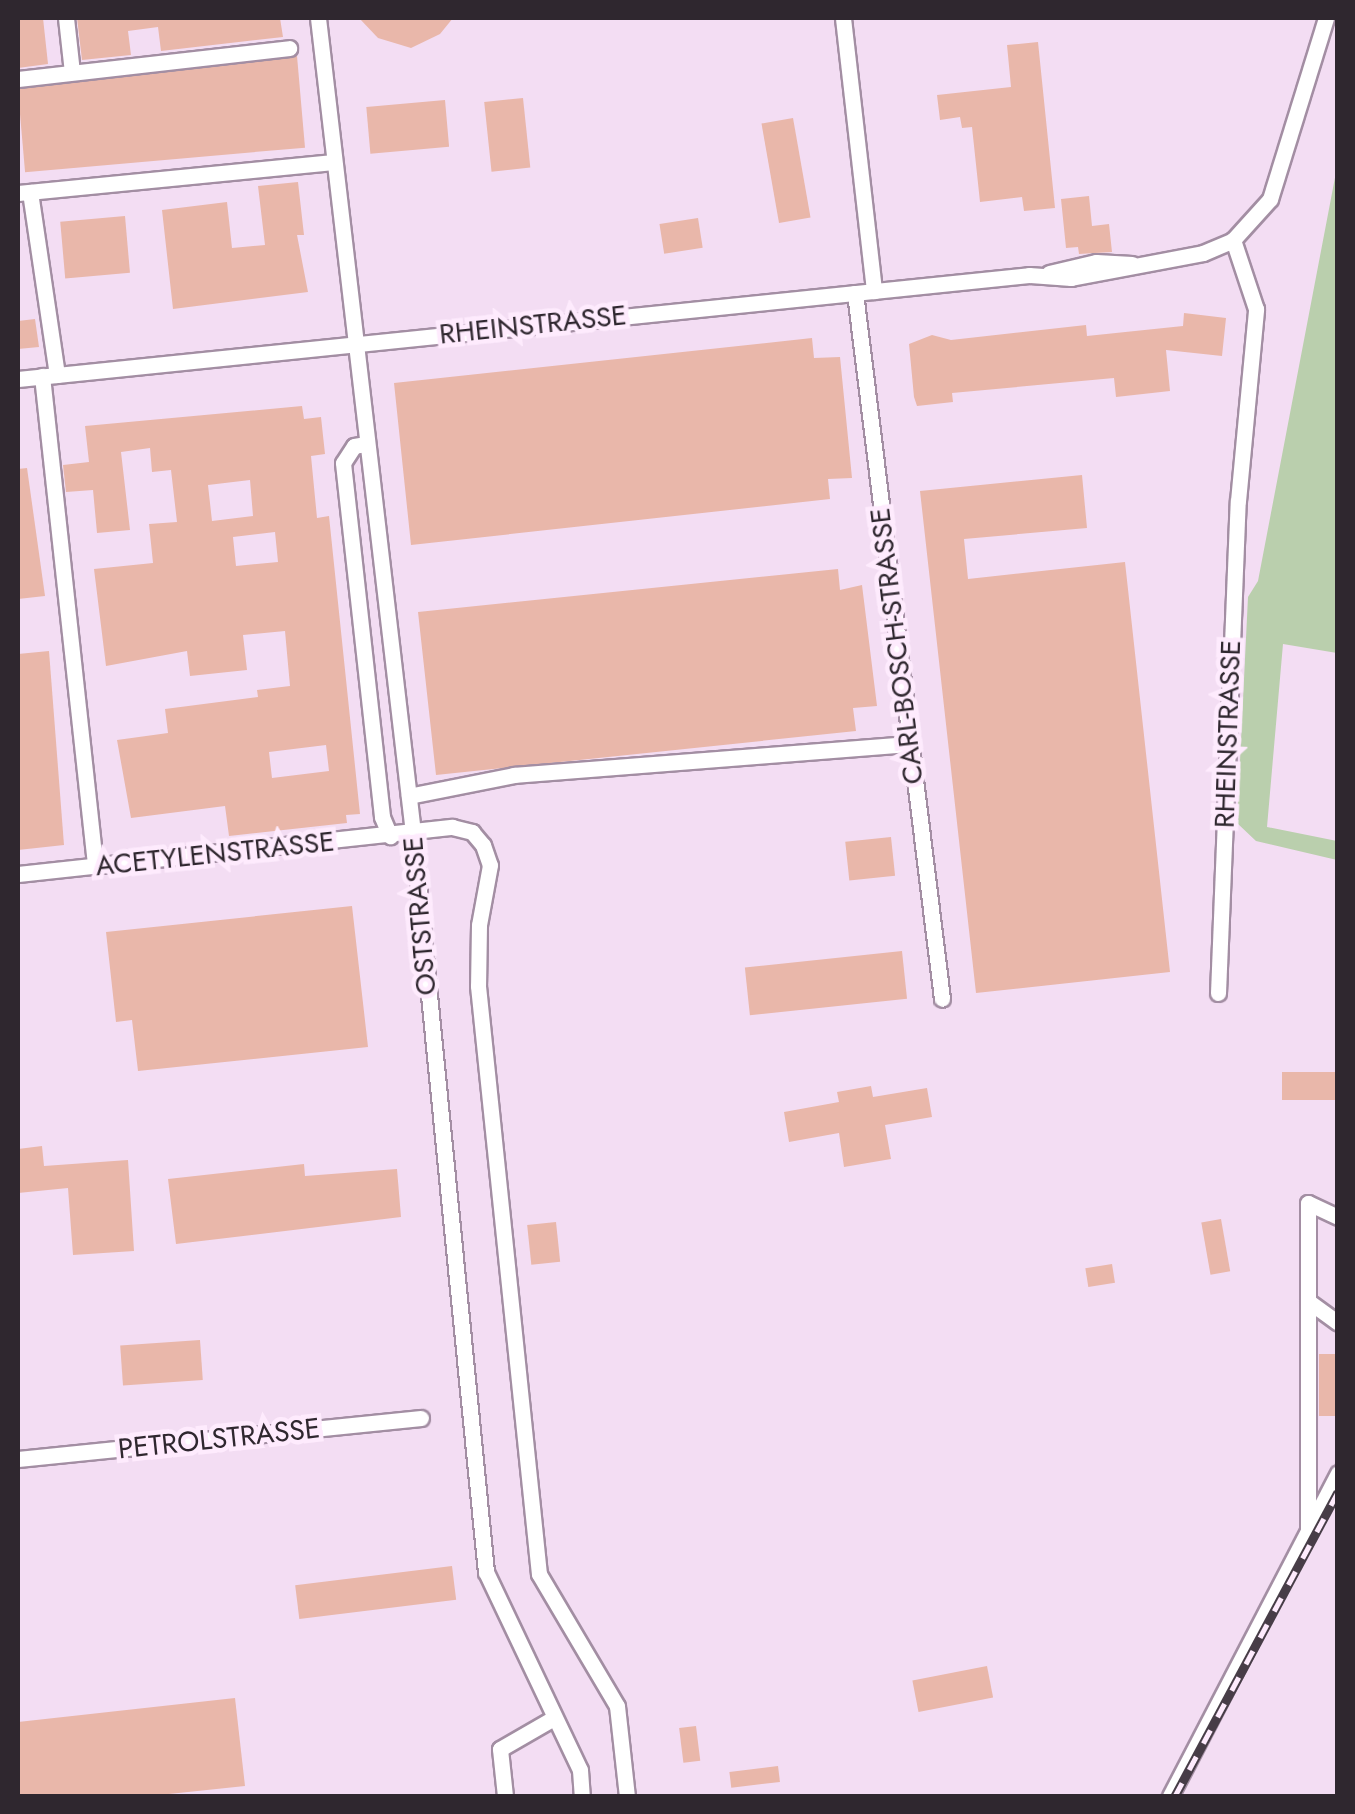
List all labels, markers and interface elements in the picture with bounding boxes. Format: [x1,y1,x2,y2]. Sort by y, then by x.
street label: RHEINSTRASSE [438,298,628,352]
street label: CARL-BOSCH-STRASSE [863,506,931,786]
street label: RHEINSTRASSE [1208,639,1248,829]
street label: ACETYLENSTRASSE [94,825,336,883]
street label: OSTSTRASSE [396,835,444,997]
street label: PETROLSTRASSE [116,1412,322,1466]

